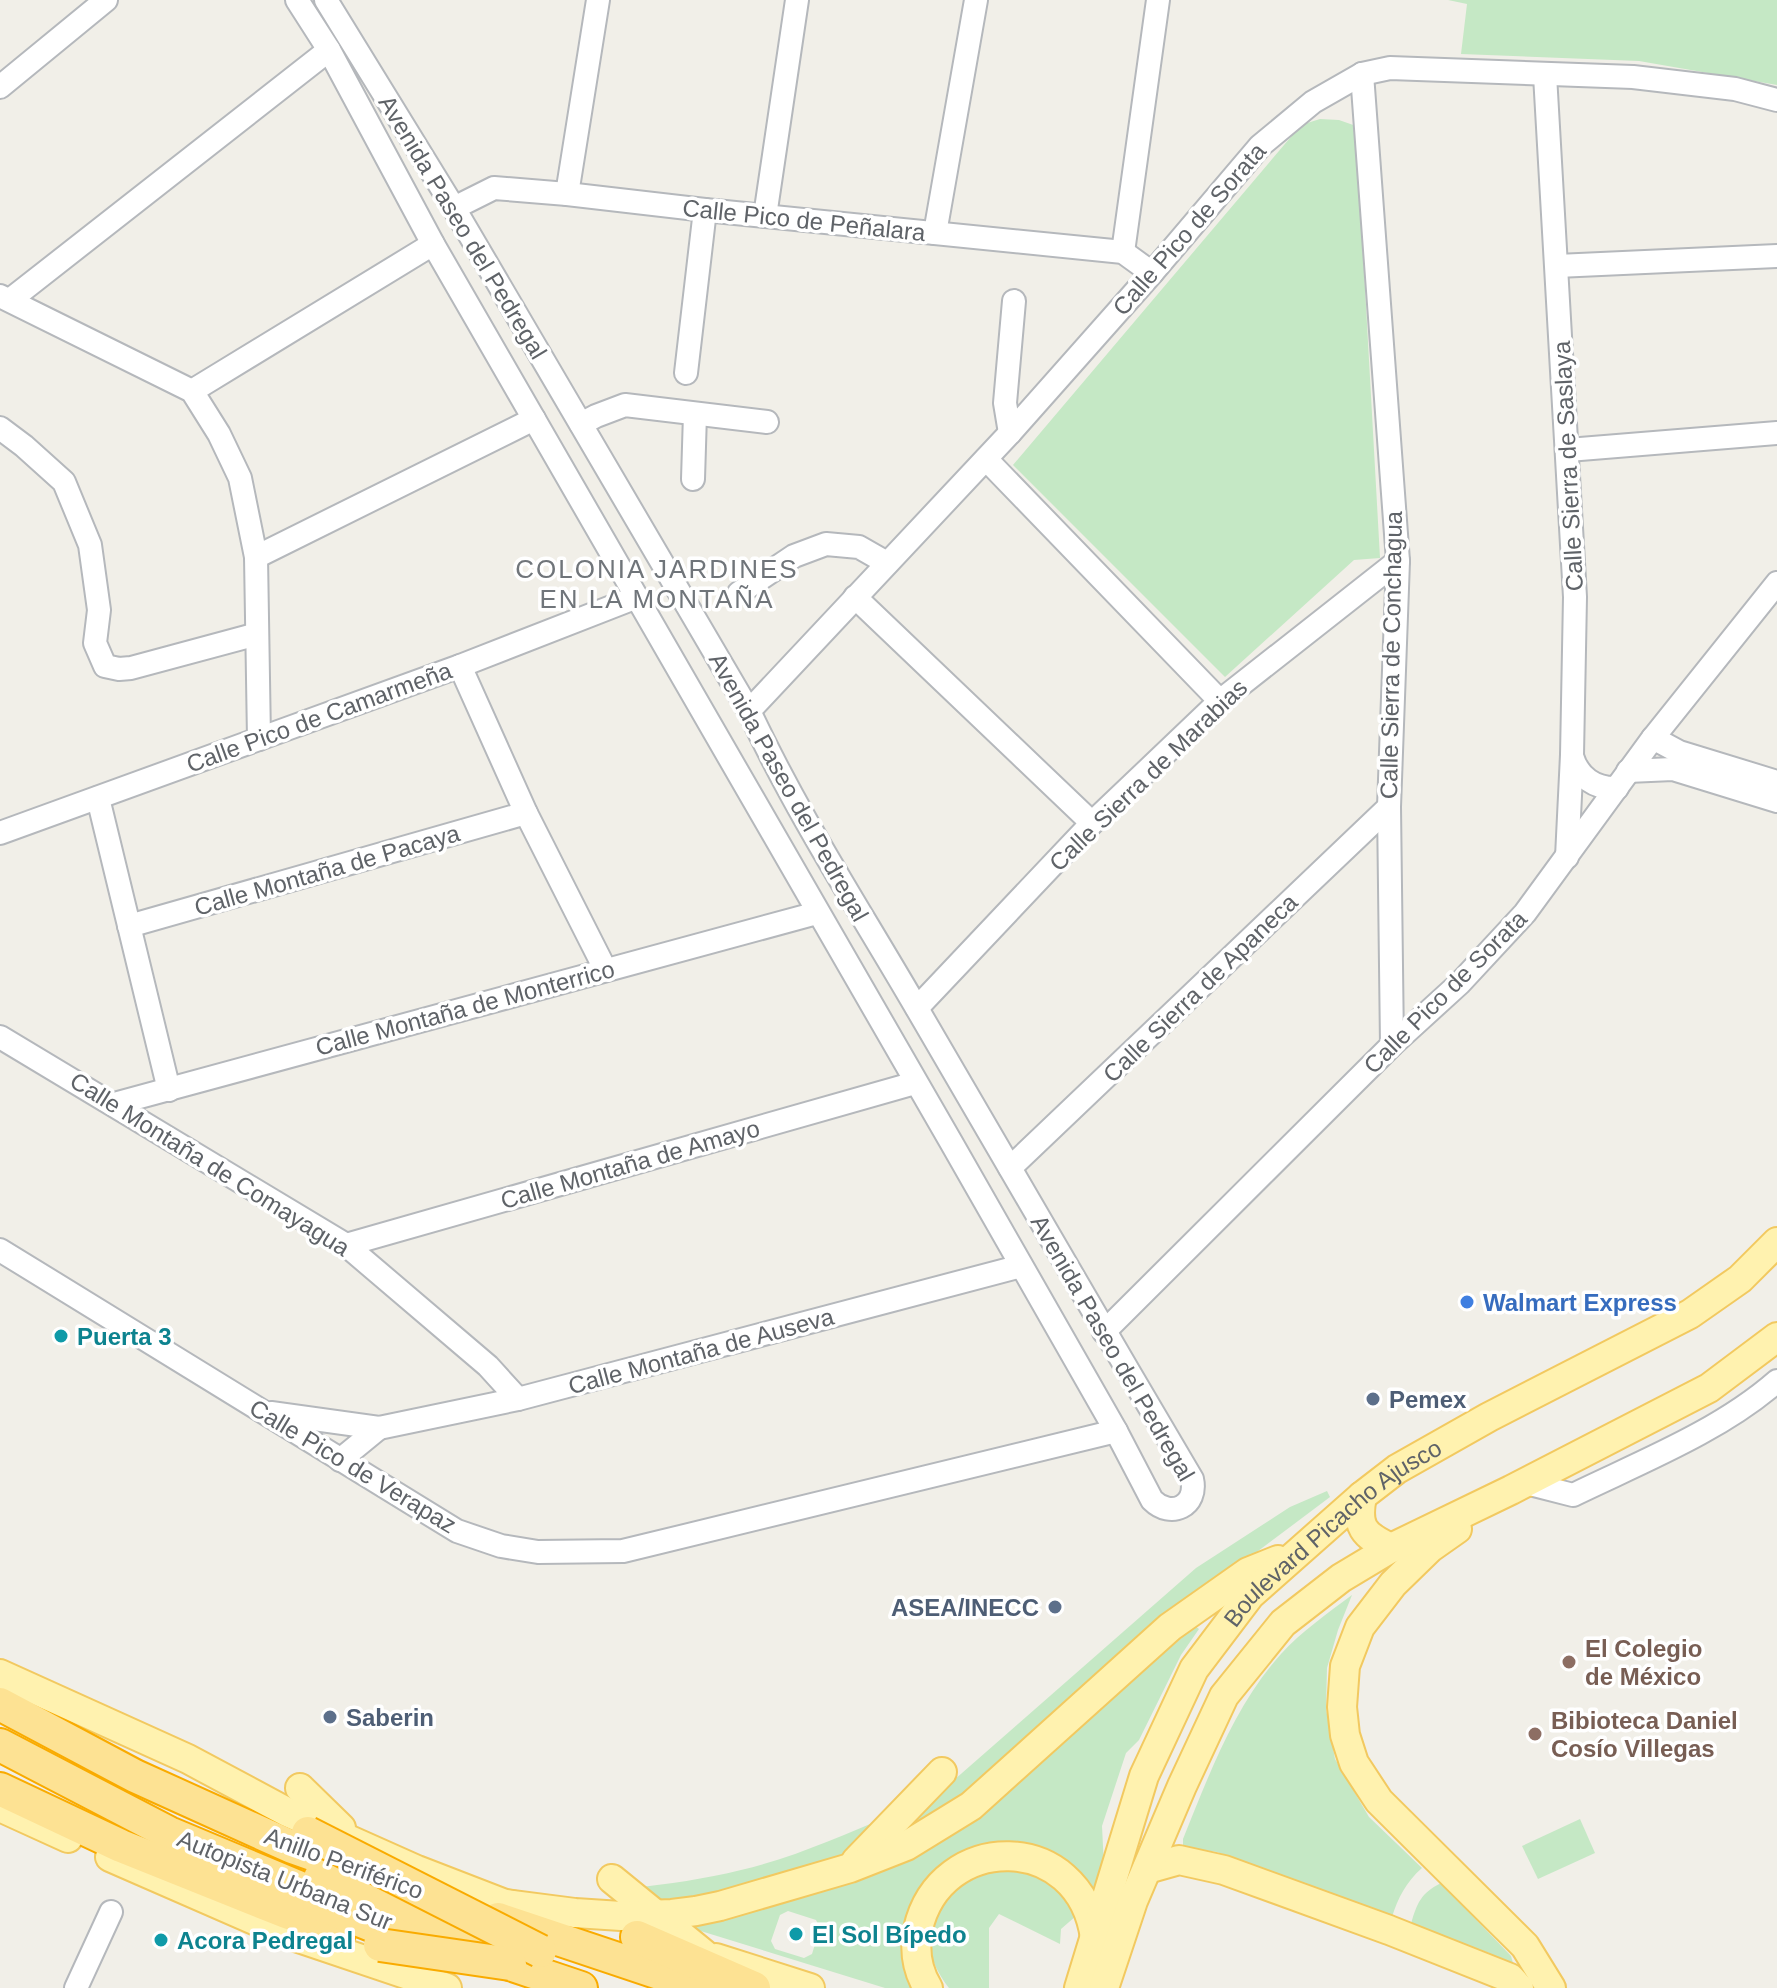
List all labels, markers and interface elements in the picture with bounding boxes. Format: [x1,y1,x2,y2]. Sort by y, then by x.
street label: Avenida Paseo del Pedregal [374,90,552,364]
street label: Calle Pico de Sorata [1107,137,1271,320]
street label: Calle Pico de Peñalara [681,194,927,246]
street label: Calle Sierra de Saslaya [1548,339,1588,592]
street label: Calle Sierra de Conchagua [1375,510,1407,799]
district label: COLONIA JARDINES EN LA MONTAÑA [515,554,799,614]
street label: Avenida Paseo del Pedregal [704,648,874,926]
street label: Calle Pico de Camarmeña [183,656,456,778]
street label: Calle Sierra de Marabias [1044,674,1252,876]
street label: Calle Montaña de Pacaya [191,819,463,921]
street label: Calle Sierra de Apaneca [1098,888,1303,1088]
street label: Calle Pico de Sorata [1358,905,1532,1079]
street label: Calle Montaña de Monterrico [313,955,617,1061]
street label: Calle Montaña de Comayagua [65,1067,355,1262]
street label: Calle Montaña de Amayo [497,1114,763,1214]
street label: Avenida Paseo del Pedregal [1026,1210,1200,1486]
place label: Walmart Express [1483,1289,1677,1316]
marker: Walmart Express [1458,1293,1476,1311]
street label: Calle Montaña de Auseva [565,1302,837,1399]
place label: Puerta 3 [77,1323,172,1350]
marker: Puerta 3 [52,1327,70,1345]
place label: Pemex [1389,1386,1467,1413]
marker: Pemex [1364,1390,1382,1408]
street label: Calle Pico de Verapaz [245,1394,461,1538]
street label: Boulevard Picacho Ajusco [1218,1433,1446,1631]
place label: ASEA/INECC [891,1594,1039,1621]
marker: ASEA/INECC [1046,1598,1064,1616]
place label: El Colegio de México [1585,1635,1702,1690]
marker: El Colegio de México [1560,1653,1578,1671]
place label: Saberin [346,1704,434,1731]
place label: Bibioteca Daniel Cosío Villegas [1551,1707,1738,1762]
marker: Saberin [321,1708,339,1726]
marker: Bibioteca Daniel Cosío Villegas [1526,1725,1544,1743]
street label: Anillo Periférico [261,1822,427,1904]
street label: Autopista Urbana Sur [174,1825,396,1935]
place label: El Sol Bípedo [812,1921,967,1948]
marker: El Sol Bípedo [787,1925,805,1943]
place label: Acora Pedregal [177,1927,353,1954]
marker: Acora Pedregal [152,1931,170,1949]

